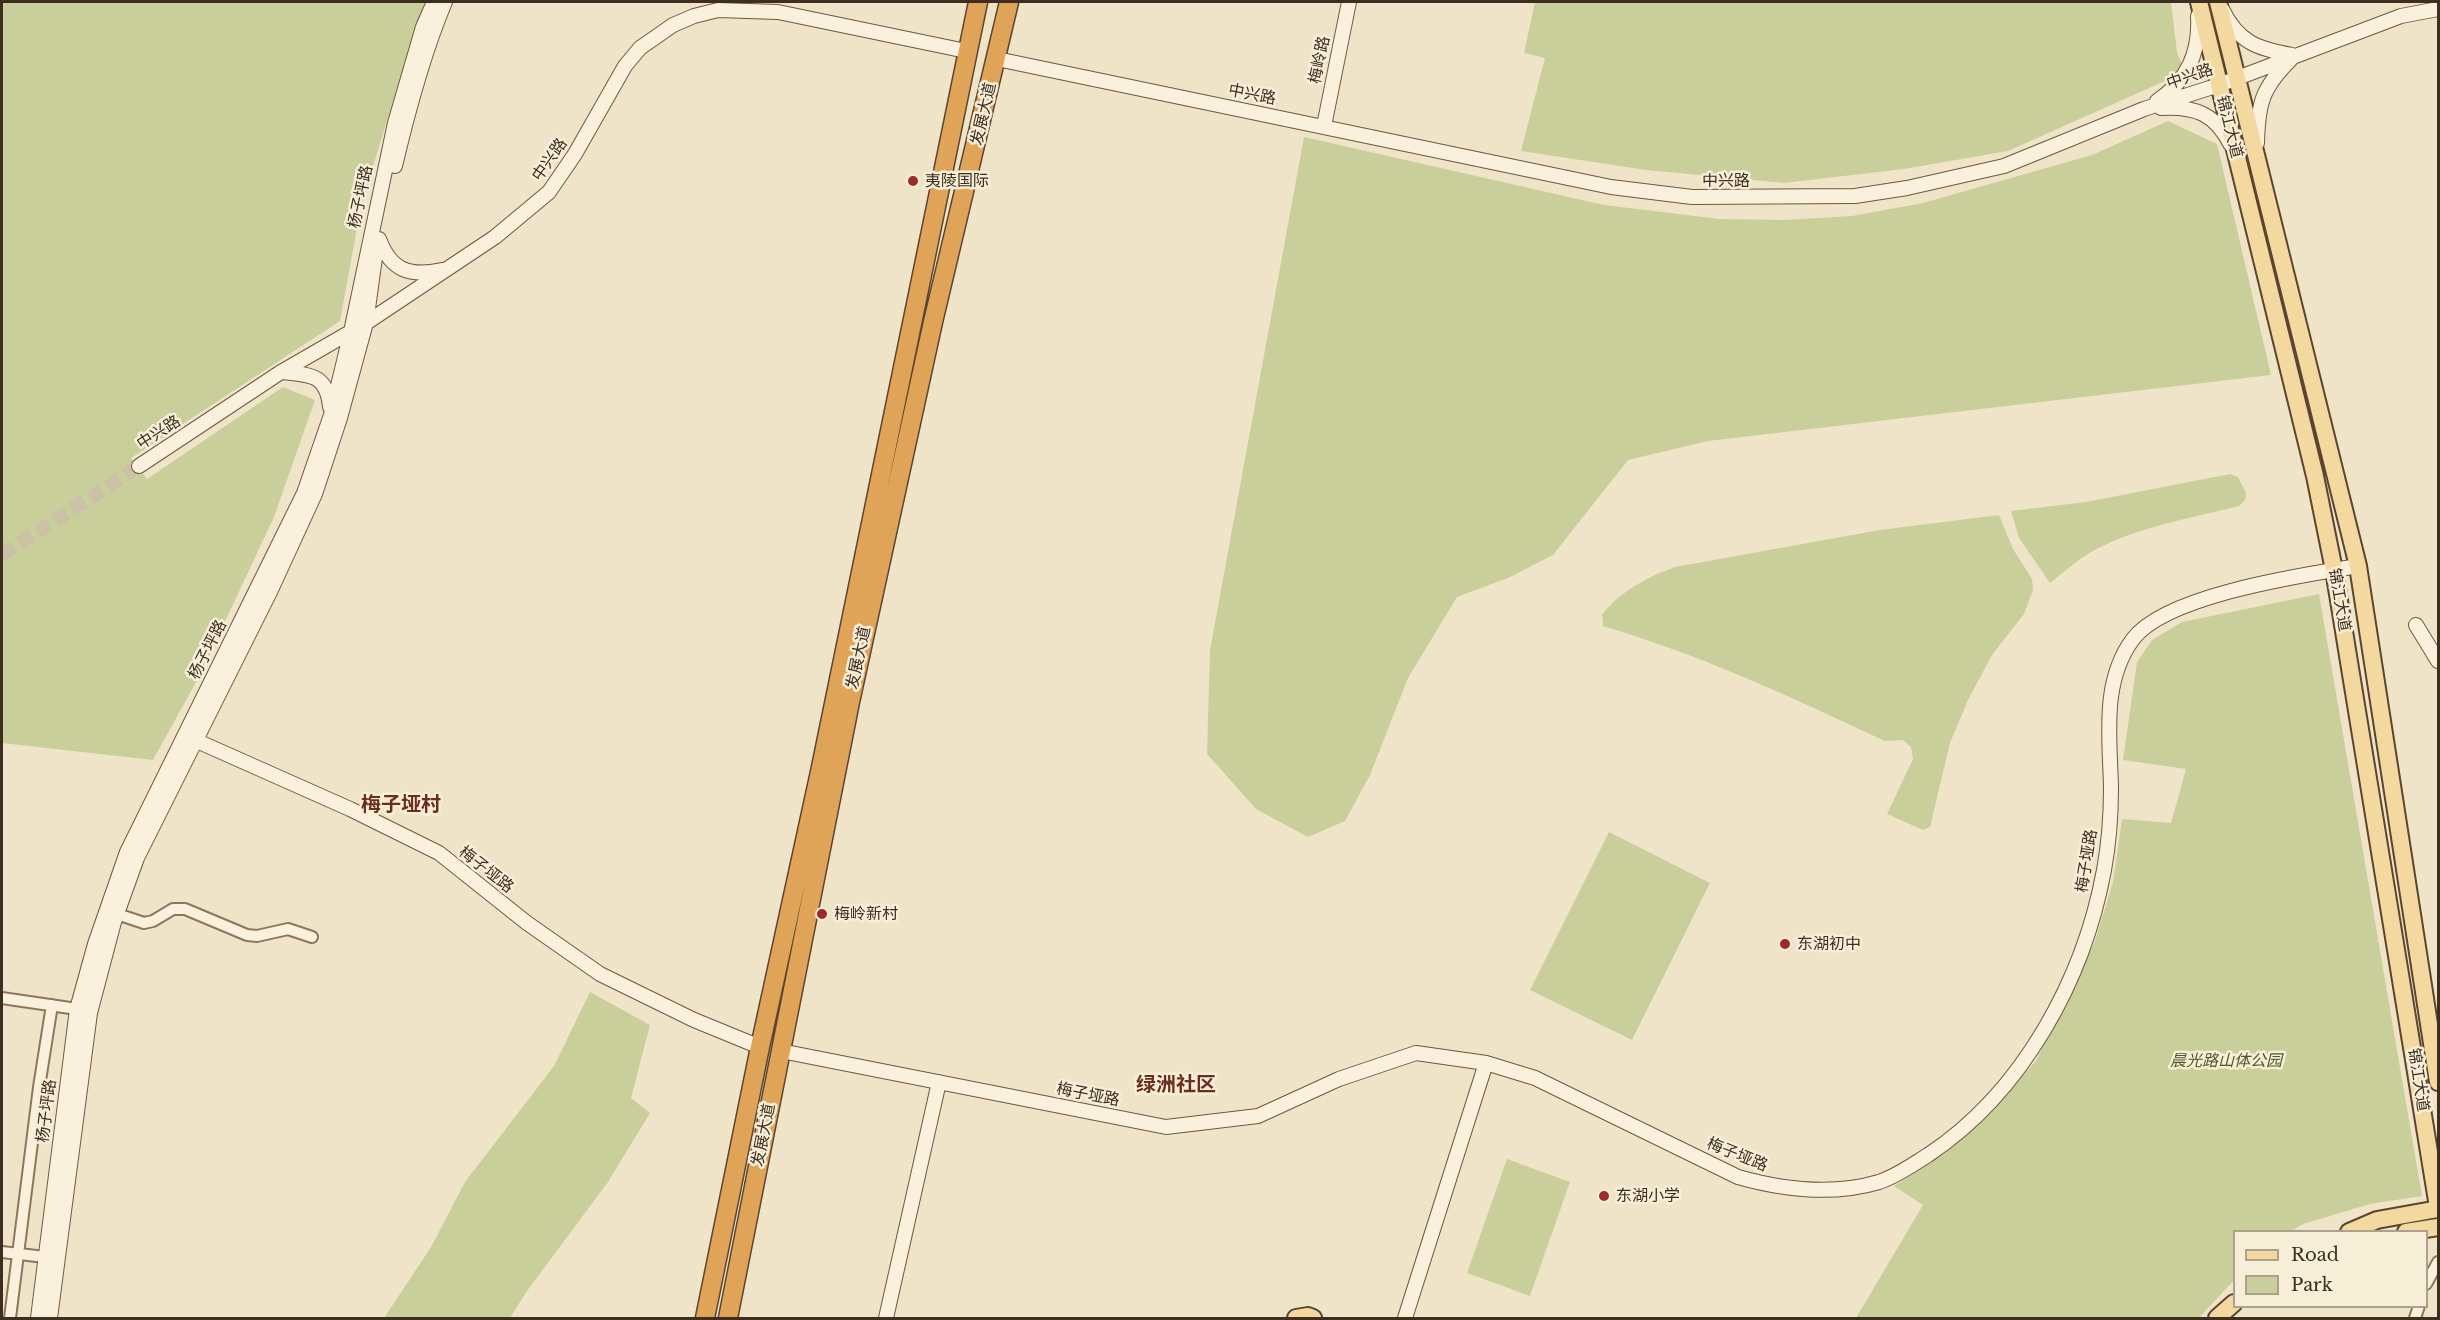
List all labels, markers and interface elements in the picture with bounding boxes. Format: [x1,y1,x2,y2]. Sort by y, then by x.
street label: 梅岭路 [1306,35,1334,85]
street label: 中兴路 [2164,60,2216,94]
street label: 发展大道 [967,81,1001,147]
street label: 中兴路 [1227,81,1277,109]
street label: 锦江大道 [2212,94,2246,160]
street label: 中兴路 [528,135,572,185]
street label: 杨子坪路 [345,164,377,230]
place label: 夷陵国际 [925,171,989,191]
street label: 中兴路 [1702,171,1750,191]
marker: 夷陵国际 [906,174,920,188]
street label: 中兴路 [134,412,184,454]
street label: 锦江大道 [2324,567,2354,633]
street label: 杨子坪路 [185,617,231,683]
street label: 发展大道 [843,625,875,691]
district label: 梅子垭村 [361,793,441,817]
street label: 梅子垭路 [2073,828,2101,894]
street label: 梅子垭路 [455,843,517,897]
place label: 梅岭新村 [834,904,898,924]
marker: 梅岭新村 [815,907,829,921]
place label: 东湖初中 [1797,934,1861,954]
marker: 东湖初中 [1778,937,1792,951]
street label: 锦江大道 [2404,1047,2432,1113]
park label: 晨光路山体公园 [2170,1051,2282,1071]
district label: 绿洲社区 [1136,1073,1216,1097]
street label: 杨子坪路 [34,1078,60,1144]
street label: 梅子垭路 [1055,1079,1121,1111]
street label: 发展大道 [748,1102,780,1168]
street label: 梅子垭路 [1704,1134,1770,1176]
place label: 东湖小学 [1616,1186,1680,1206]
marker: 东湖小学 [1597,1189,1611,1203]
legend [2233,1230,2428,1308]
text: Road [2291,1244,2339,1266]
text: Park [2291,1274,2333,1296]

